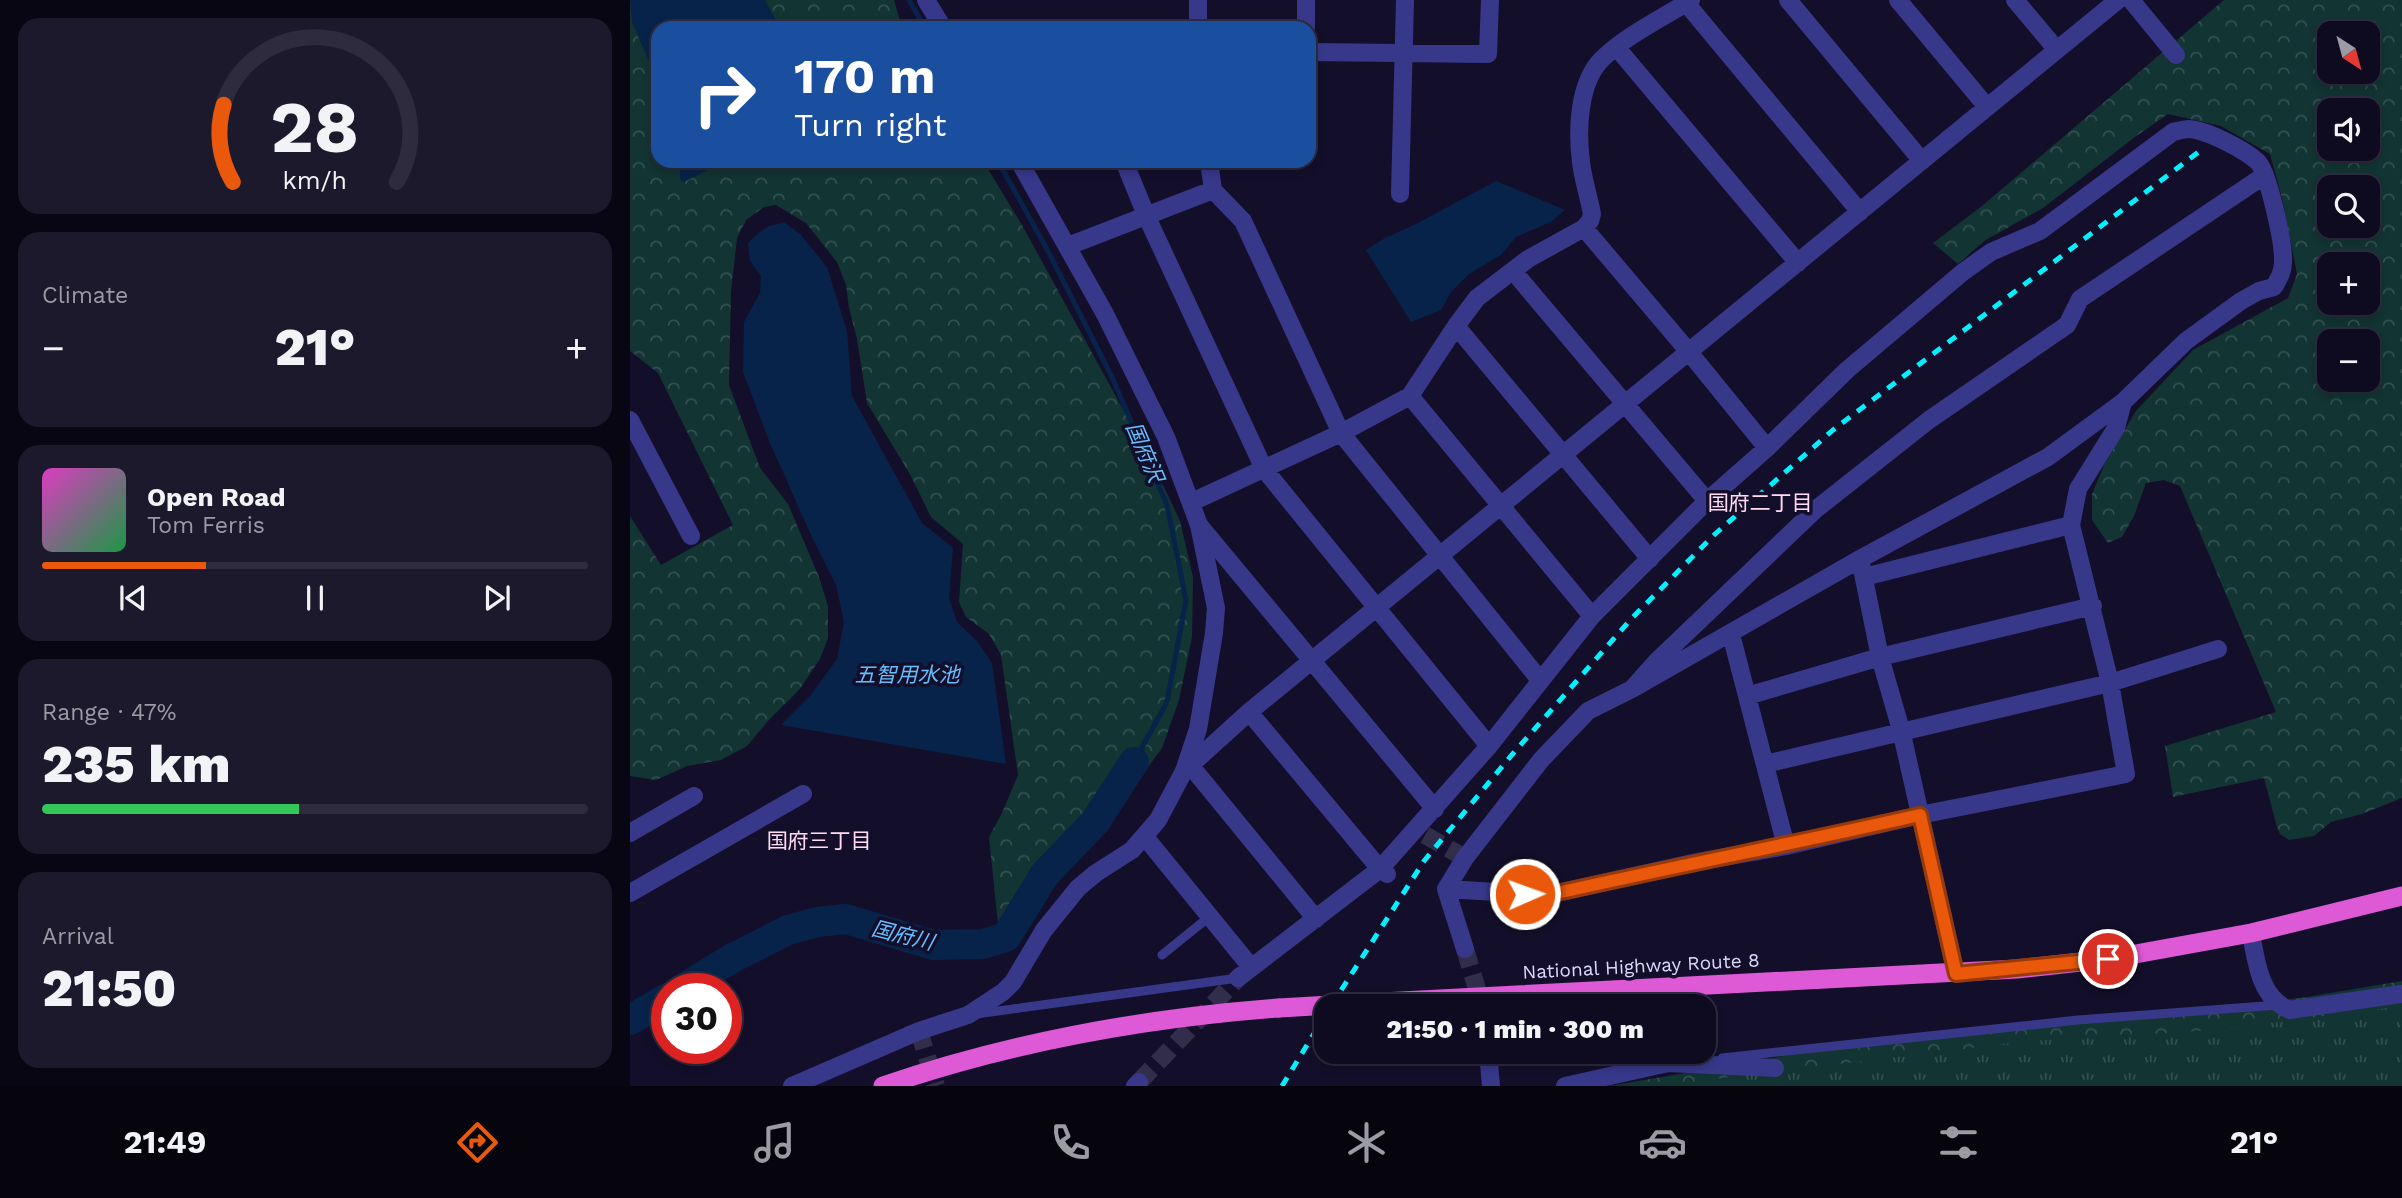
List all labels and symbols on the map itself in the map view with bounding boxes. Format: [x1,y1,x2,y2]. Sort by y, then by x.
north arrow [2317,21,2380,84]
water label: 国府沢 [1121,418,1170,489]
district label: 国府二丁目 [1708,490,1813,515]
water label: 五智用水池 [855,662,961,687]
district label: 国府三丁目 [767,828,872,853]
position arrow [1488,857,1562,931]
water label: 国府川 [869,915,939,955]
pin [2078,929,2138,989]
street label: National Highway Route 8 [1522,948,1760,984]
speed limit sign: 30 [651,973,742,1064]

